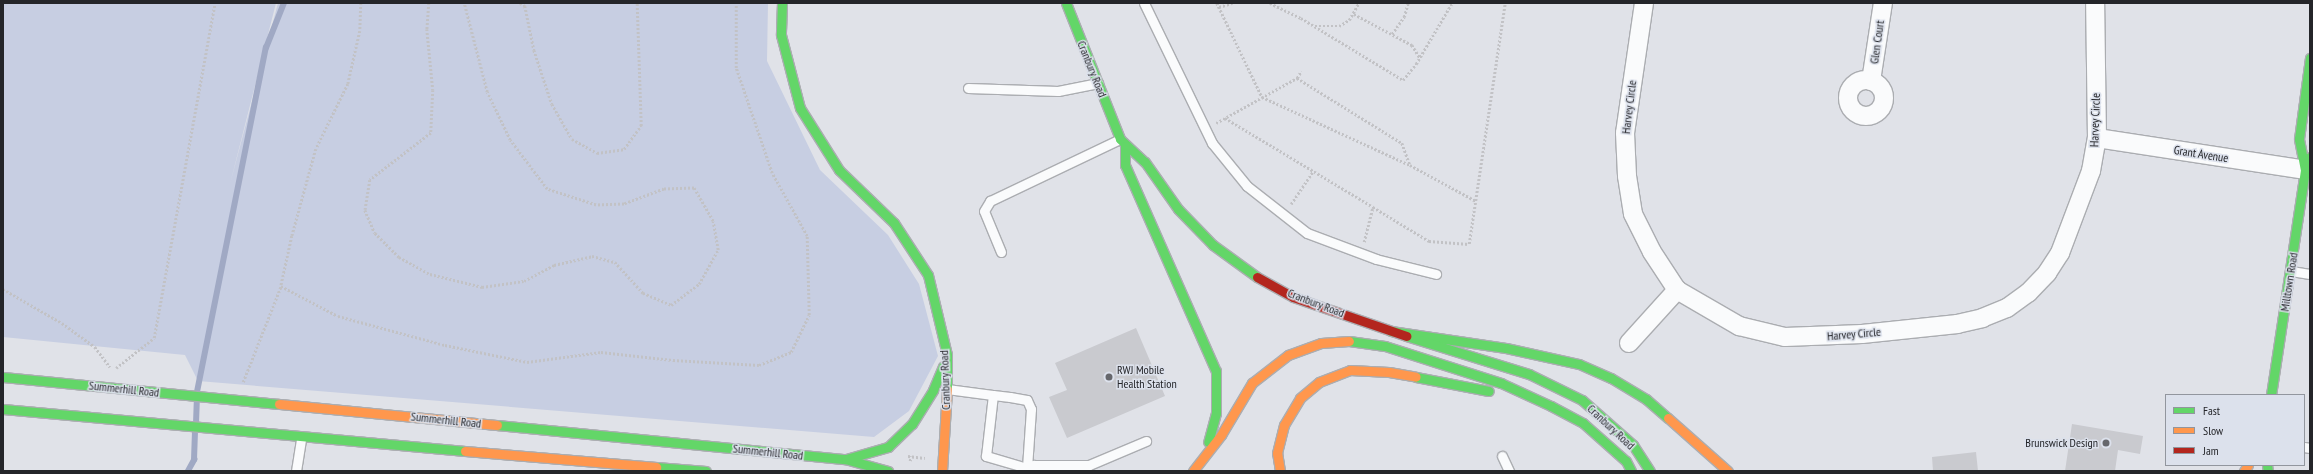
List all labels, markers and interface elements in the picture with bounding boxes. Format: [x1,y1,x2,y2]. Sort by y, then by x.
street label: Glen Court [1867,19,1887,65]
street label: Cranbury Road [1074,39,1110,99]
street label: Harvey Circle [1619,79,1639,135]
street label: Harvey Circle [2087,93,2103,147]
street label: Grant Avenue [2172,143,2230,165]
street label: Milltown Road [2277,251,2301,313]
street label: Cranbury Road [1285,286,1347,320]
street label: Harvey Circle [1826,324,1882,344]
street label: Cranbury Road [937,350,953,410]
place label: RWJ Mobile Health Station [1117,363,1177,391]
marker: RWJ Mobile Health Station [1104,372,1114,382]
street label: Summerhill Road [88,378,160,400]
legend [2165,394,2305,466]
street label: Cranbury Road [1584,401,1638,453]
text: Fast [2203,403,2220,418]
street label: Summerhill Road [410,409,482,431]
text: Slow [2203,423,2223,438]
place label: Brunswick Design [2025,436,2098,450]
marker: Brunswick Design [2101,438,2111,448]
street label: Summerhill Road [732,441,804,463]
text: Jam [2203,443,2219,458]

